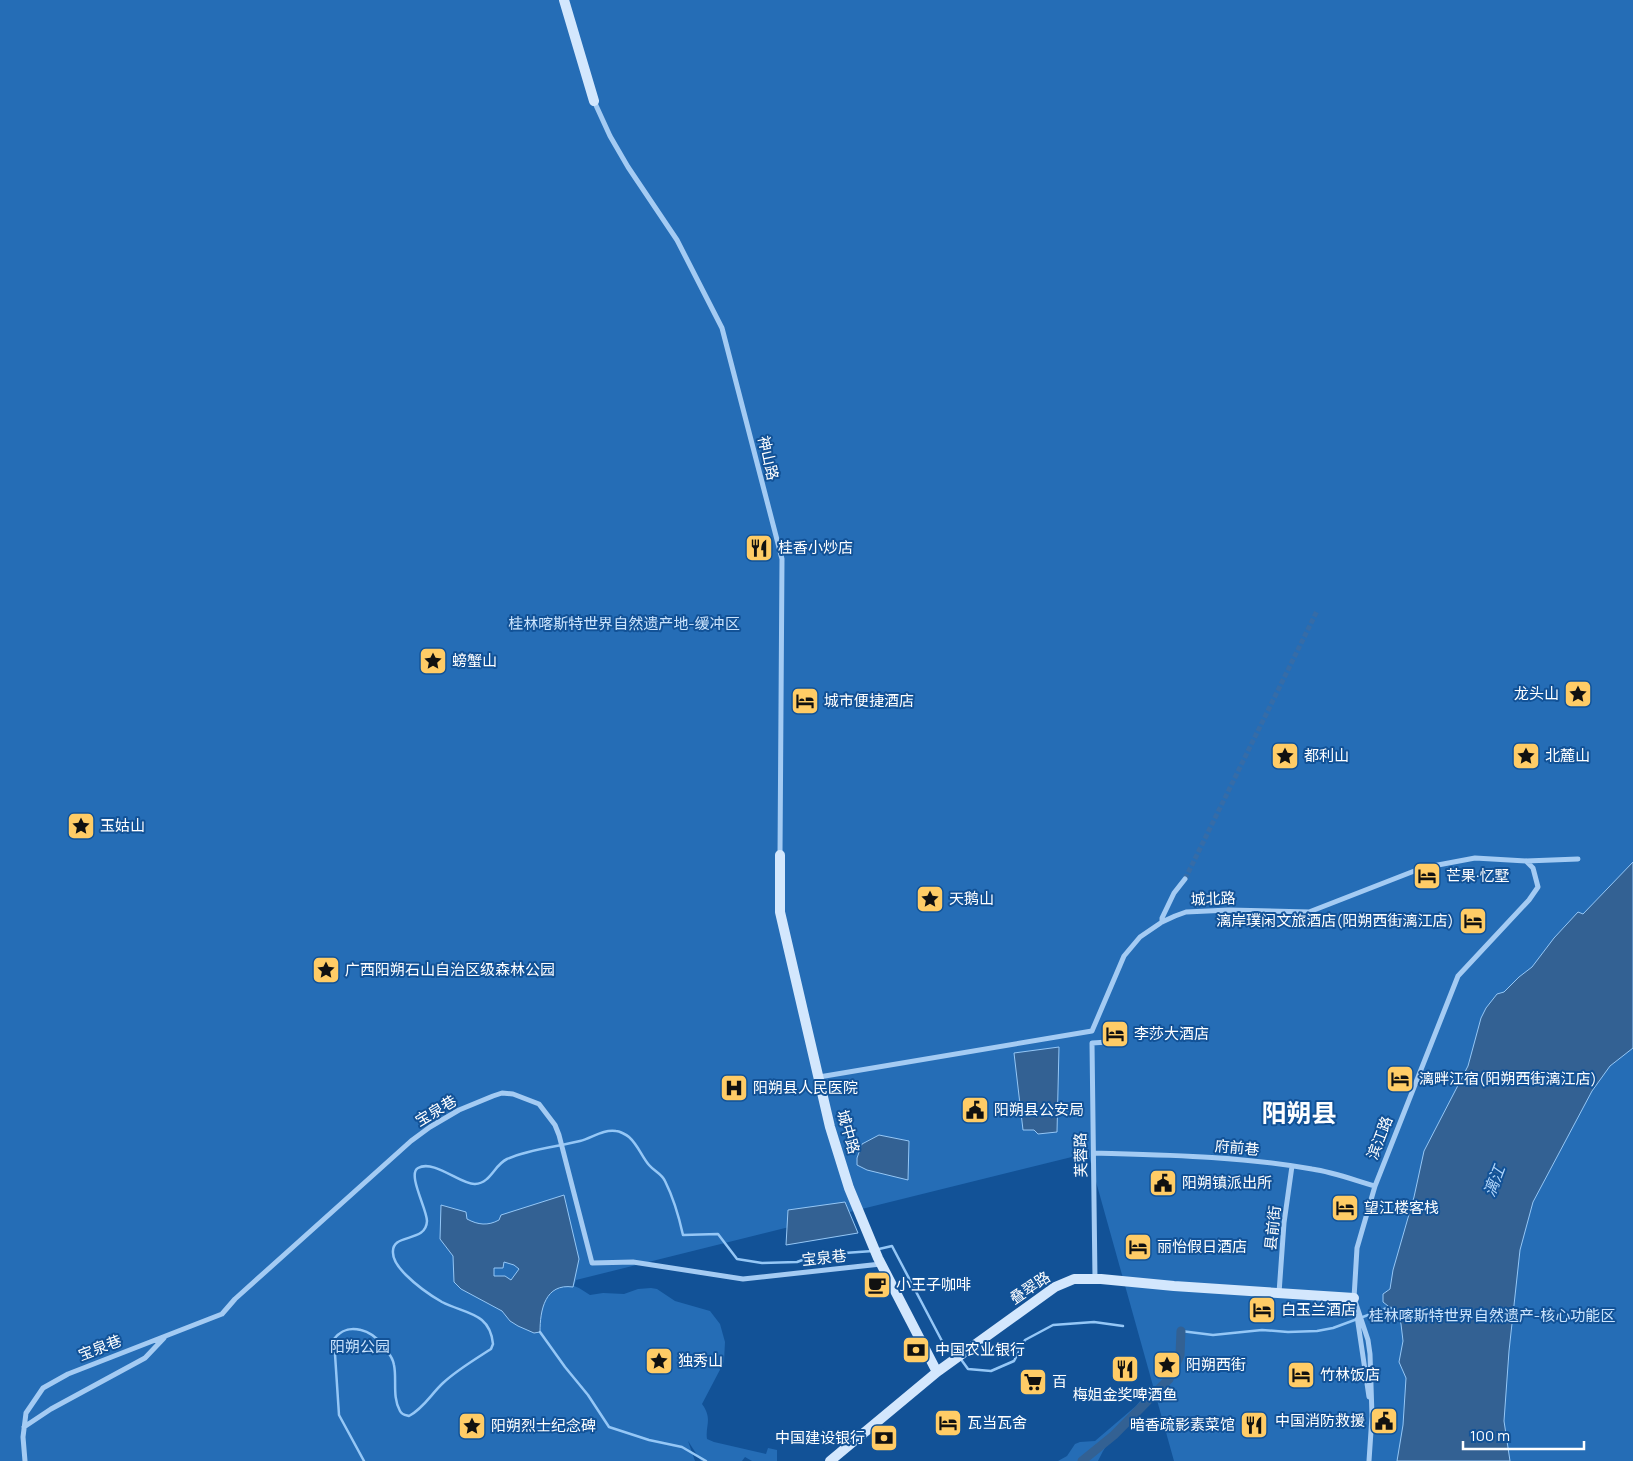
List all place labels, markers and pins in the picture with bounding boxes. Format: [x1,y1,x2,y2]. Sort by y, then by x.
restaurant icon: 桂香小炒店 [744,533,774,563]
place label: 桂香小炒店 [778,537,853,558]
place icon: 螃蟹山 [418,646,448,676]
place label: 螃蟹山 [452,650,497,671]
place icon: 龙头山 [1563,679,1593,709]
place label: 龙头山 [1514,683,1559,704]
hotel icon: 城市便捷酒店 [790,686,820,716]
place label: 城市便捷酒店 [824,690,914,711]
place icon: 都利山 [1270,741,1300,771]
place icon: 北麓山 [1511,741,1541,771]
place label: 都利山 [1304,745,1349,766]
place label: 北麓山 [1545,745,1590,766]
place icon: 玉姑山 [66,811,96,841]
place label: 玉姑山 [100,815,145,836]
hotel icon: 芒果·忆墅 [1412,861,1442,891]
place label: 芒果·忆墅 [1446,865,1509,886]
place icon: 天鹅山 [915,884,945,914]
place label: 天鹅山 [949,888,994,909]
hotel icon: 漓岸璞闲文旅酒店(阳朔西街漓江店) [1458,906,1488,936]
place label: 漓岸璞闲文旅酒店(阳朔西街漓江店) [1216,910,1454,931]
place icon: 广西阳朔石山自治区级森林公园 [311,955,341,985]
place label: 广西阳朔石山自治区级森林公园 [345,959,555,980]
hotel icon: 李莎大酒店 [1100,1019,1130,1049]
place label: 李莎大酒店 [1134,1023,1209,1044]
hotel icon: 漓畔江宿(阳朔西街漓江店) [1385,1064,1415,1094]
place label: 漓畔江宿(阳朔西街漓江店) [1419,1068,1597,1089]
hospital icon: 阳朔县人民医院 [719,1073,749,1103]
place label: 阳朔县人民医院 [753,1077,858,1098]
public building icon: 阳朔县公安局 [960,1095,990,1125]
place label: 阳朔县公安局 [994,1099,1084,1120]
public building icon: 阳朔镇派出所 [1148,1168,1178,1198]
place label: 阳朔镇派出所 [1182,1172,1272,1193]
hotel icon: 望江楼客栈 [1330,1193,1360,1223]
place label: 望江楼客栈 [1364,1197,1439,1218]
hotel icon: 丽怡假日酒店 [1123,1232,1153,1262]
place label: 丽怡假日酒店 [1157,1236,1247,1257]
cafe icon: 小王子咖啡 [862,1270,892,1300]
place label: 小王子咖啡 [896,1274,971,1295]
hotel icon: 白玉兰酒店 [1247,1295,1277,1325]
place label: 白玉兰酒店 [1281,1299,1356,1320]
bank icon: 中国农业银行 [901,1335,931,1365]
place label: 中国农业银行 [935,1339,1025,1360]
place icon: 独秀山 [644,1346,674,1376]
place label: 独秀山 [678,1350,723,1371]
place icon: 阳朔西街 [1152,1350,1182,1380]
restaurant icon: 梅姐金奖啤酒鱼 [1110,1354,1140,1384]
place label: 阳朔西街 [1186,1354,1246,1375]
hotel icon: 竹林饭店 [1286,1360,1316,1390]
place label: 竹林饭店 [1320,1364,1380,1385]
supermarket icon: 百 [1018,1367,1048,1397]
place label: 百 [1052,1371,1067,1392]
place label: 梅姐金奖啤酒鱼 [1072,1384,1178,1405]
public building icon: 中国消防救援 [1369,1406,1399,1436]
hotel icon: 瓦当瓦舍 [933,1408,963,1438]
restaurant icon: 暗香疏影素菜馆 [1239,1410,1269,1440]
place label: 中国消防救援 [1275,1410,1365,1431]
place icon: 阳朔烈士纪念碑 [457,1411,487,1441]
place label: 瓦当瓦舍 [967,1412,1027,1433]
place label: 暗香疏影素菜馆 [1130,1414,1235,1435]
place label: 阳朔烈士纪念碑 [491,1415,596,1436]
bank icon: 中国建设银行 [869,1423,899,1453]
place label: 中国建设银行 [775,1427,865,1448]

